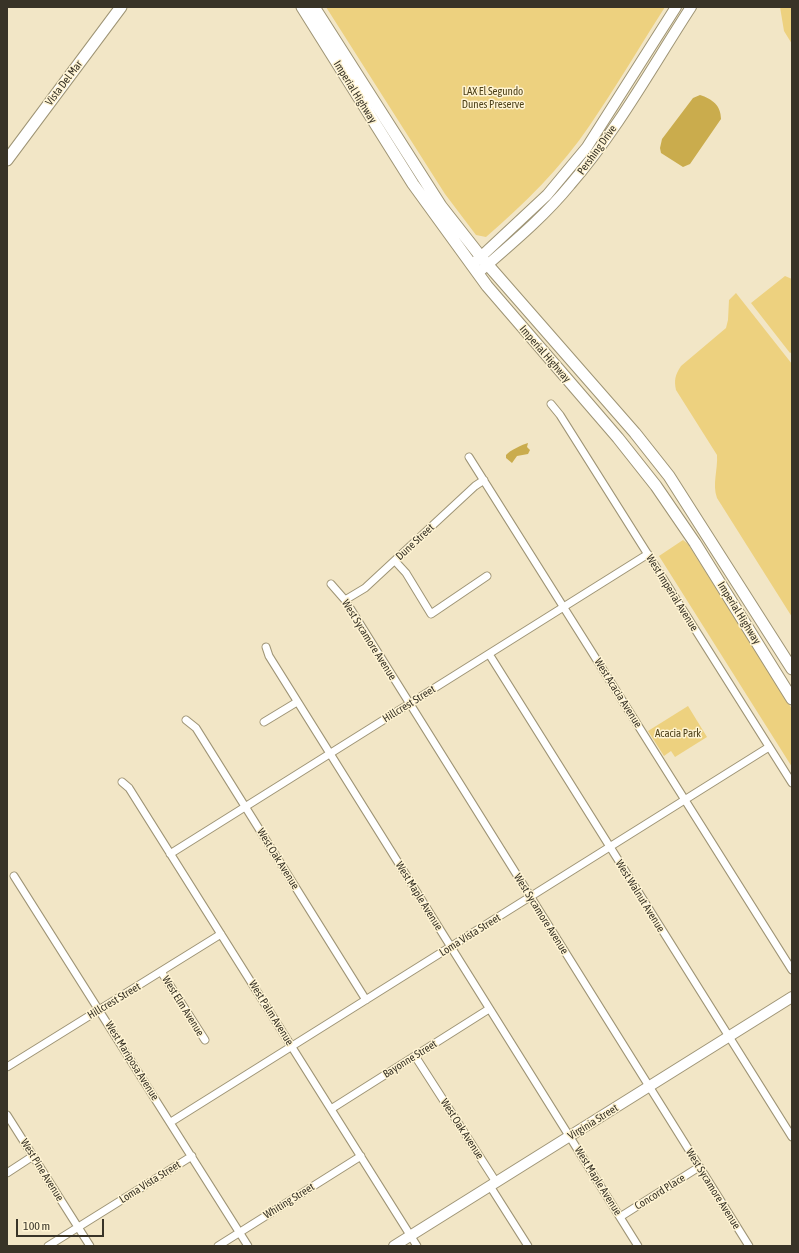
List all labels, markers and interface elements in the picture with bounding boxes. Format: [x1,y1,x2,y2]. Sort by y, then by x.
street label: Vista Del Mar [43,58,85,108]
street label: Imperial Highway [331,58,379,126]
park label: LAX El Segundo Dunes Preserve [462,85,524,111]
street label: Pershing Drive [575,123,619,177]
street label: Imperial Highway [517,323,573,385]
street label: Dune Street [393,521,437,563]
street label: West Imperial Avenue [643,552,701,634]
street label: Imperial Highway [715,579,763,647]
street label: West Sycamore Avenue [339,597,399,683]
street label: West Acacia Avenue [591,656,645,730]
street label: Hillcrest Street [380,683,438,725]
park label: Acacia Park [655,727,701,741]
street label: West Oak Avenue [254,826,302,892]
street label: West Walnut Avenue [613,857,667,935]
street label: West Maple Avenue [393,859,445,933]
street label: West Sycamore Avenue [511,871,571,957]
street label: Loma Vista Street [437,911,503,959]
street label: West Elm Avenue [159,973,207,1039]
street label: West Palm Avenue [246,978,296,1048]
street label: Hillcrest Street [85,980,143,1022]
street label: West Mariposa Avenue [102,1019,162,1103]
street label: Bayonne Street [381,1037,439,1081]
street label: West Oak Avenue [438,1096,486,1162]
street label: Virginia Street [565,1101,621,1143]
street label: West Pine Avenue [18,1136,66,1204]
street label: West Maple Avenue [572,1144,624,1218]
street label: West Sycamore Avenue [683,1146,743,1232]
street label: Loma Vista Street [117,1158,183,1206]
street label: Concord Place [632,1171,688,1213]
street label: Whiting Street [261,1180,317,1222]
scale bar [18,1211,106,1237]
text: 100 m [23,1219,50,1233]

